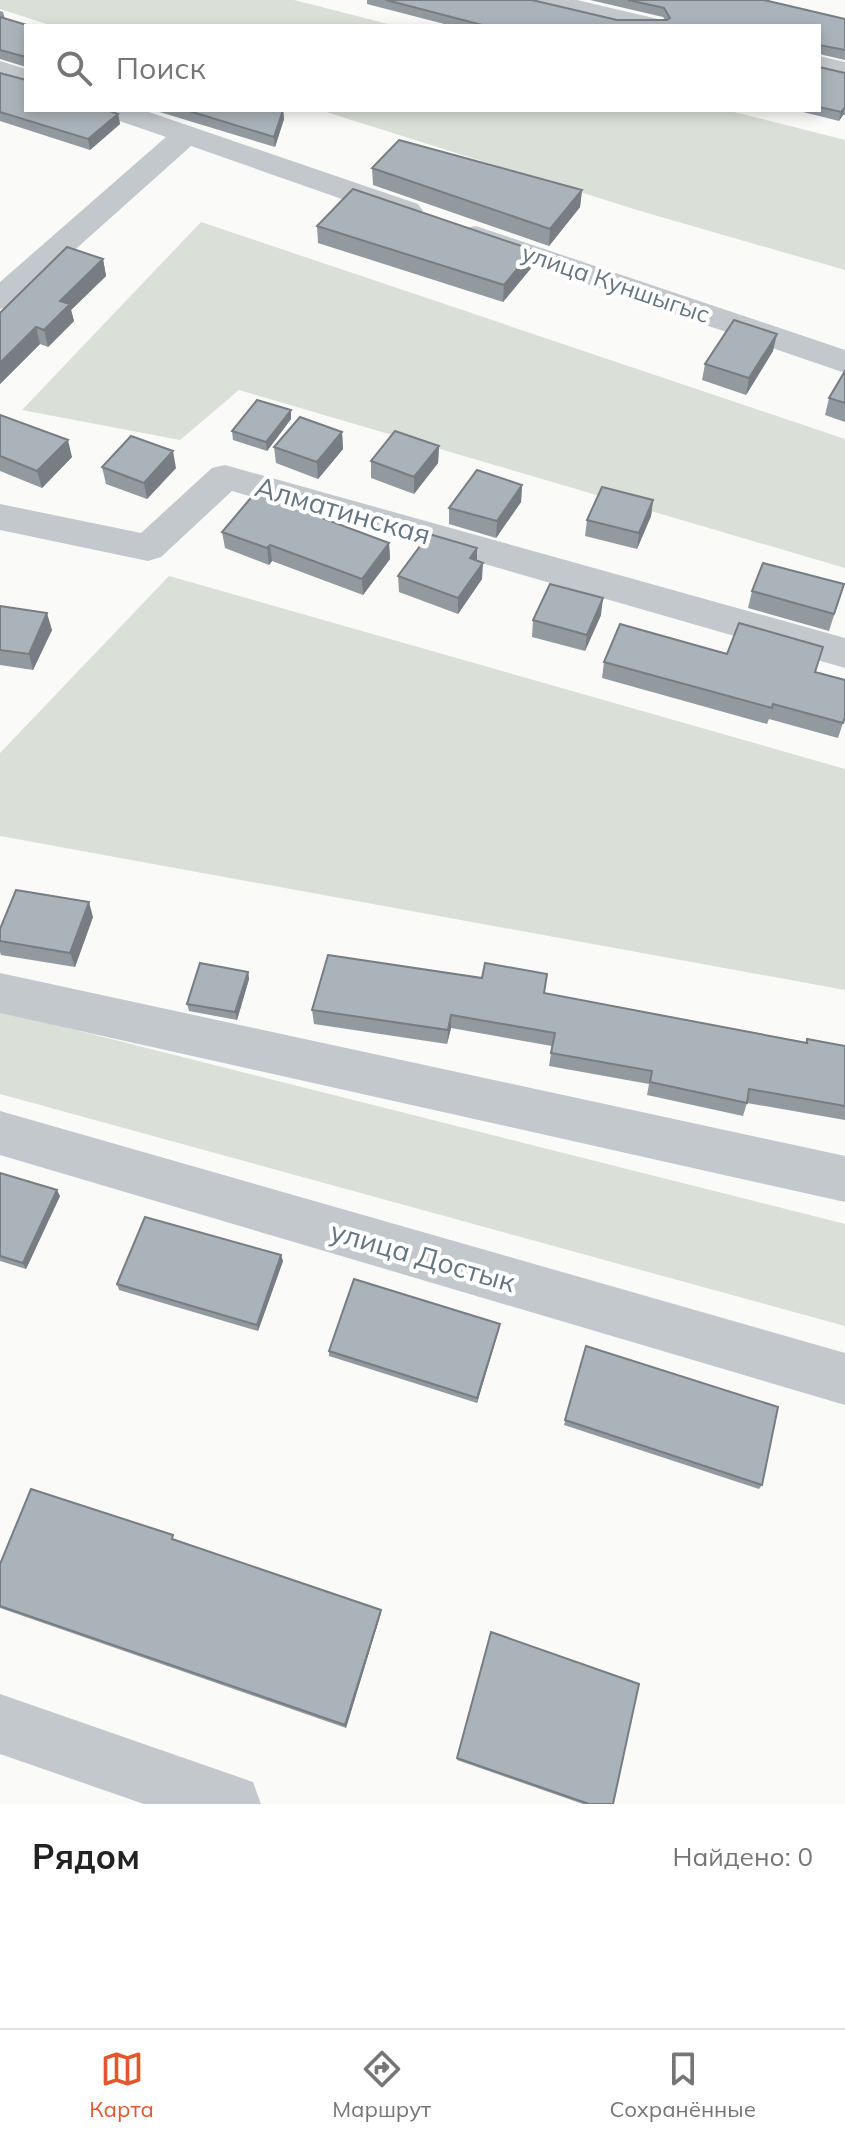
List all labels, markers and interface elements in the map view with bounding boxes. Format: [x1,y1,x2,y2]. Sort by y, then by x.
search box [24,24,821,112]
icon: search [52,46,96,90]
text: Поиск [116,49,206,87]
street label: улица Куншыгыс [518,237,714,329]
street label: Алматинская [251,468,435,552]
street label: улица Достык [327,1213,520,1299]
text: Рядом [32,1835,140,1878]
text: Найдено: 0 [673,1840,813,1873]
tab: Карта [89,2047,154,2123]
tab: Маршрут [332,2047,431,2123]
tab: Сохранённые [609,2047,756,2123]

